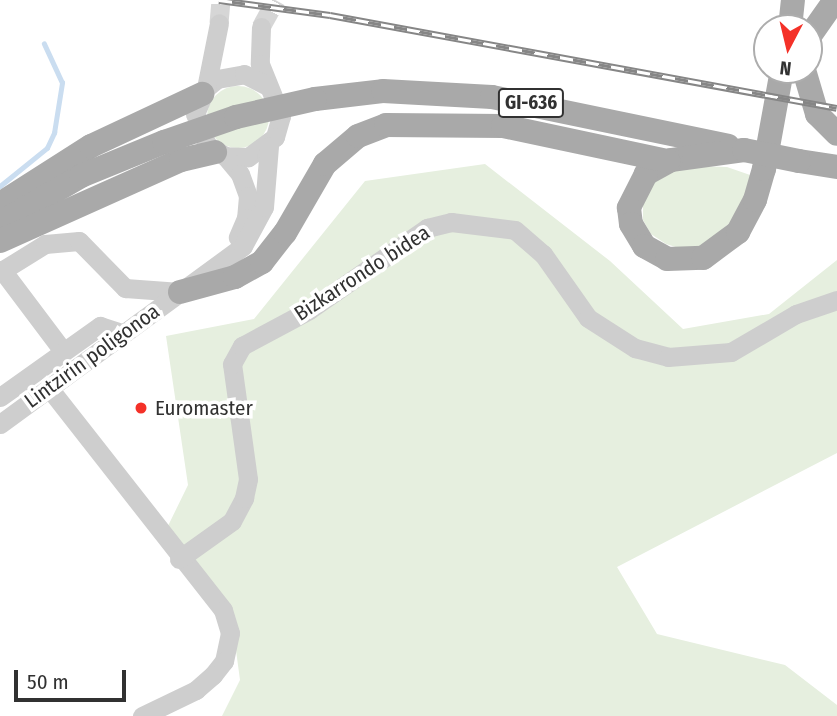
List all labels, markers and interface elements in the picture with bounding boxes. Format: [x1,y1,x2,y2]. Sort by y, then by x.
north arrow [753,14,823,84]
text: N [779,56,793,80]
road number: GI-636 [498,88,564,118]
street label: Bizkarrondo bidea [290,220,434,326]
street label: Lintzirin poligonoa [20,299,164,413]
place label: Euromaster [155,395,253,421]
marker: Euromaster [133,400,149,416]
scale bar [18,656,130,700]
text: 50 m [27,669,69,695]

